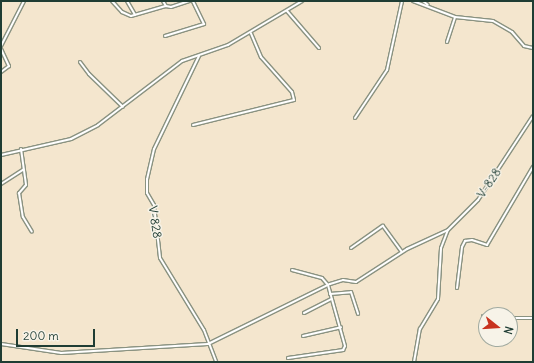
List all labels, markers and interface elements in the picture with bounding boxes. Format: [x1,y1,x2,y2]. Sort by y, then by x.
street label: V-828 [474,165,504,201]
street label: V-828 [145,205,165,239]
north arrow [478,307,518,347]
scale bar [18,321,97,347]
text: N [501,325,516,336]
text: 200 m [23,328,59,343]

